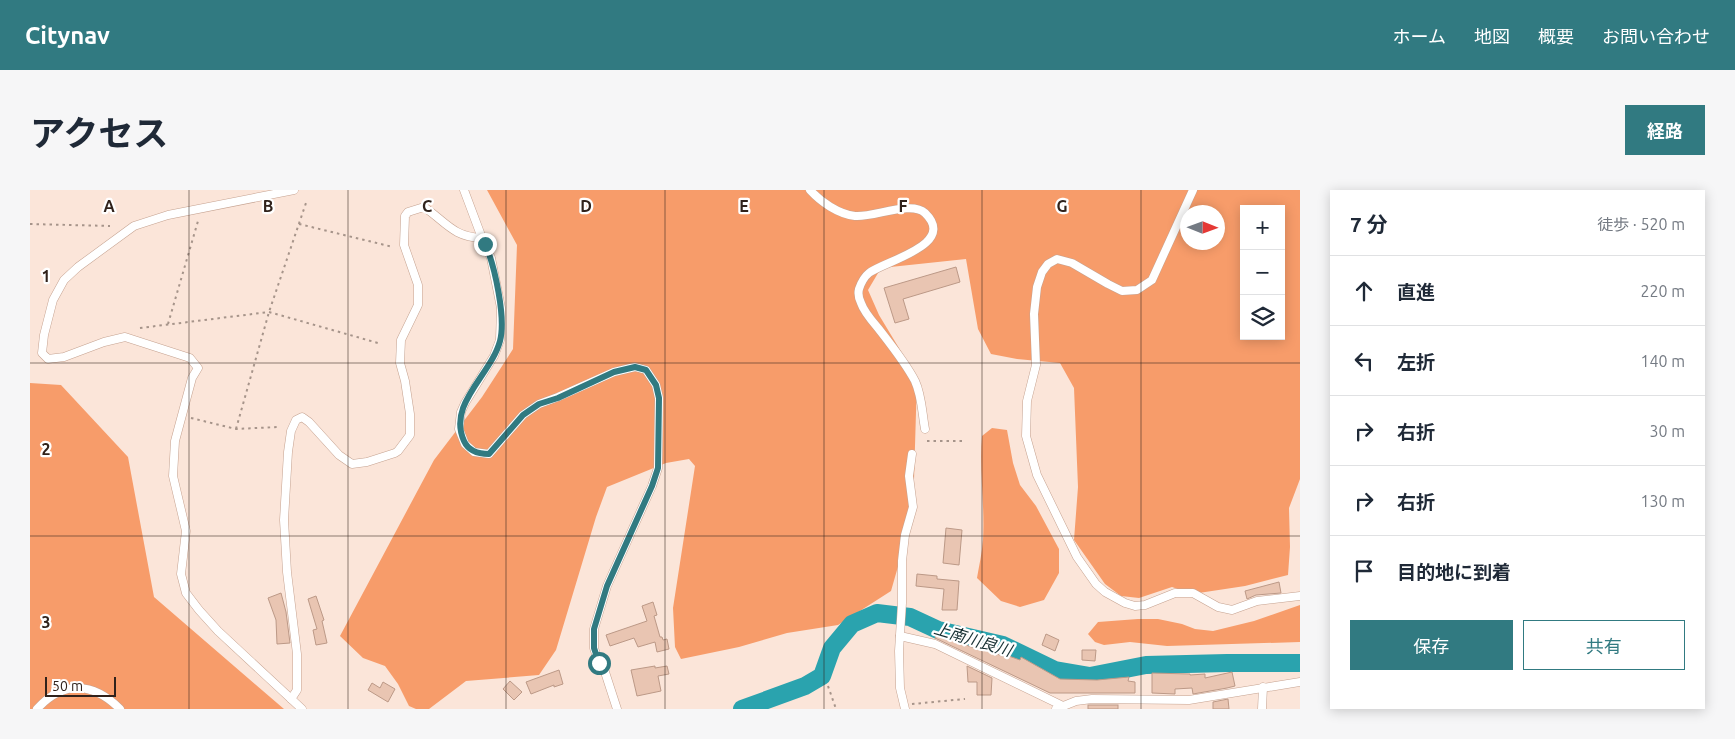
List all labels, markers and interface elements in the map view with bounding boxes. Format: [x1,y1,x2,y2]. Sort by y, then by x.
text: Citynav [25,22,110,49]
text: ホーム [1393,26,1446,46]
text: 地図 [1474,26,1510,46]
text: 概要 [1538,26,1574,46]
text: お問い合わせ [1602,26,1710,46]
button: 経路 [1625,105,1705,155]
text: アクセス [30,113,168,153]
text: A [103,197,115,215]
text: B [263,197,273,215]
text: C [422,197,432,215]
text: D [580,197,592,215]
text: E [739,197,749,215]
text: F [899,197,908,215]
text: G [1056,197,1068,215]
north arrow [1180,205,1225,250]
map controls [1240,205,1285,340]
button: + [1240,205,1285,250]
text: 7 分 [1350,212,1388,236]
text: 徒歩 · 520 m [1597,215,1685,233]
route end [474,233,497,256]
button: − [1240,250,1285,295]
text: 1 [41,267,51,285]
icon: ahead [1350,277,1378,305]
text: 直進 [1397,281,1435,303]
text: 220 m [1640,282,1685,300]
button: layers [1240,295,1285,340]
icon: left [1350,347,1378,375]
text: 左折 [1397,351,1435,373]
text: 140 m [1640,352,1685,370]
icon: right [1350,417,1378,445]
text: 右折 [1397,421,1435,443]
text: 30 m [1649,422,1685,440]
text: 2 [41,440,51,458]
icon: right [1350,487,1378,515]
text: 右折 [1397,491,1435,513]
text: 130 m [1640,492,1685,510]
icon: arrive [1350,557,1378,585]
text: 目的地に到着 [1397,561,1511,583]
text: 3 [41,613,51,631]
water label: 上南川良川 [932,619,1016,660]
button: 保存 [1350,620,1513,670]
button: 共有 [1523,620,1685,670]
route start [588,652,611,675]
scale bar [45,674,116,697]
text: 50 m [52,678,83,694]

